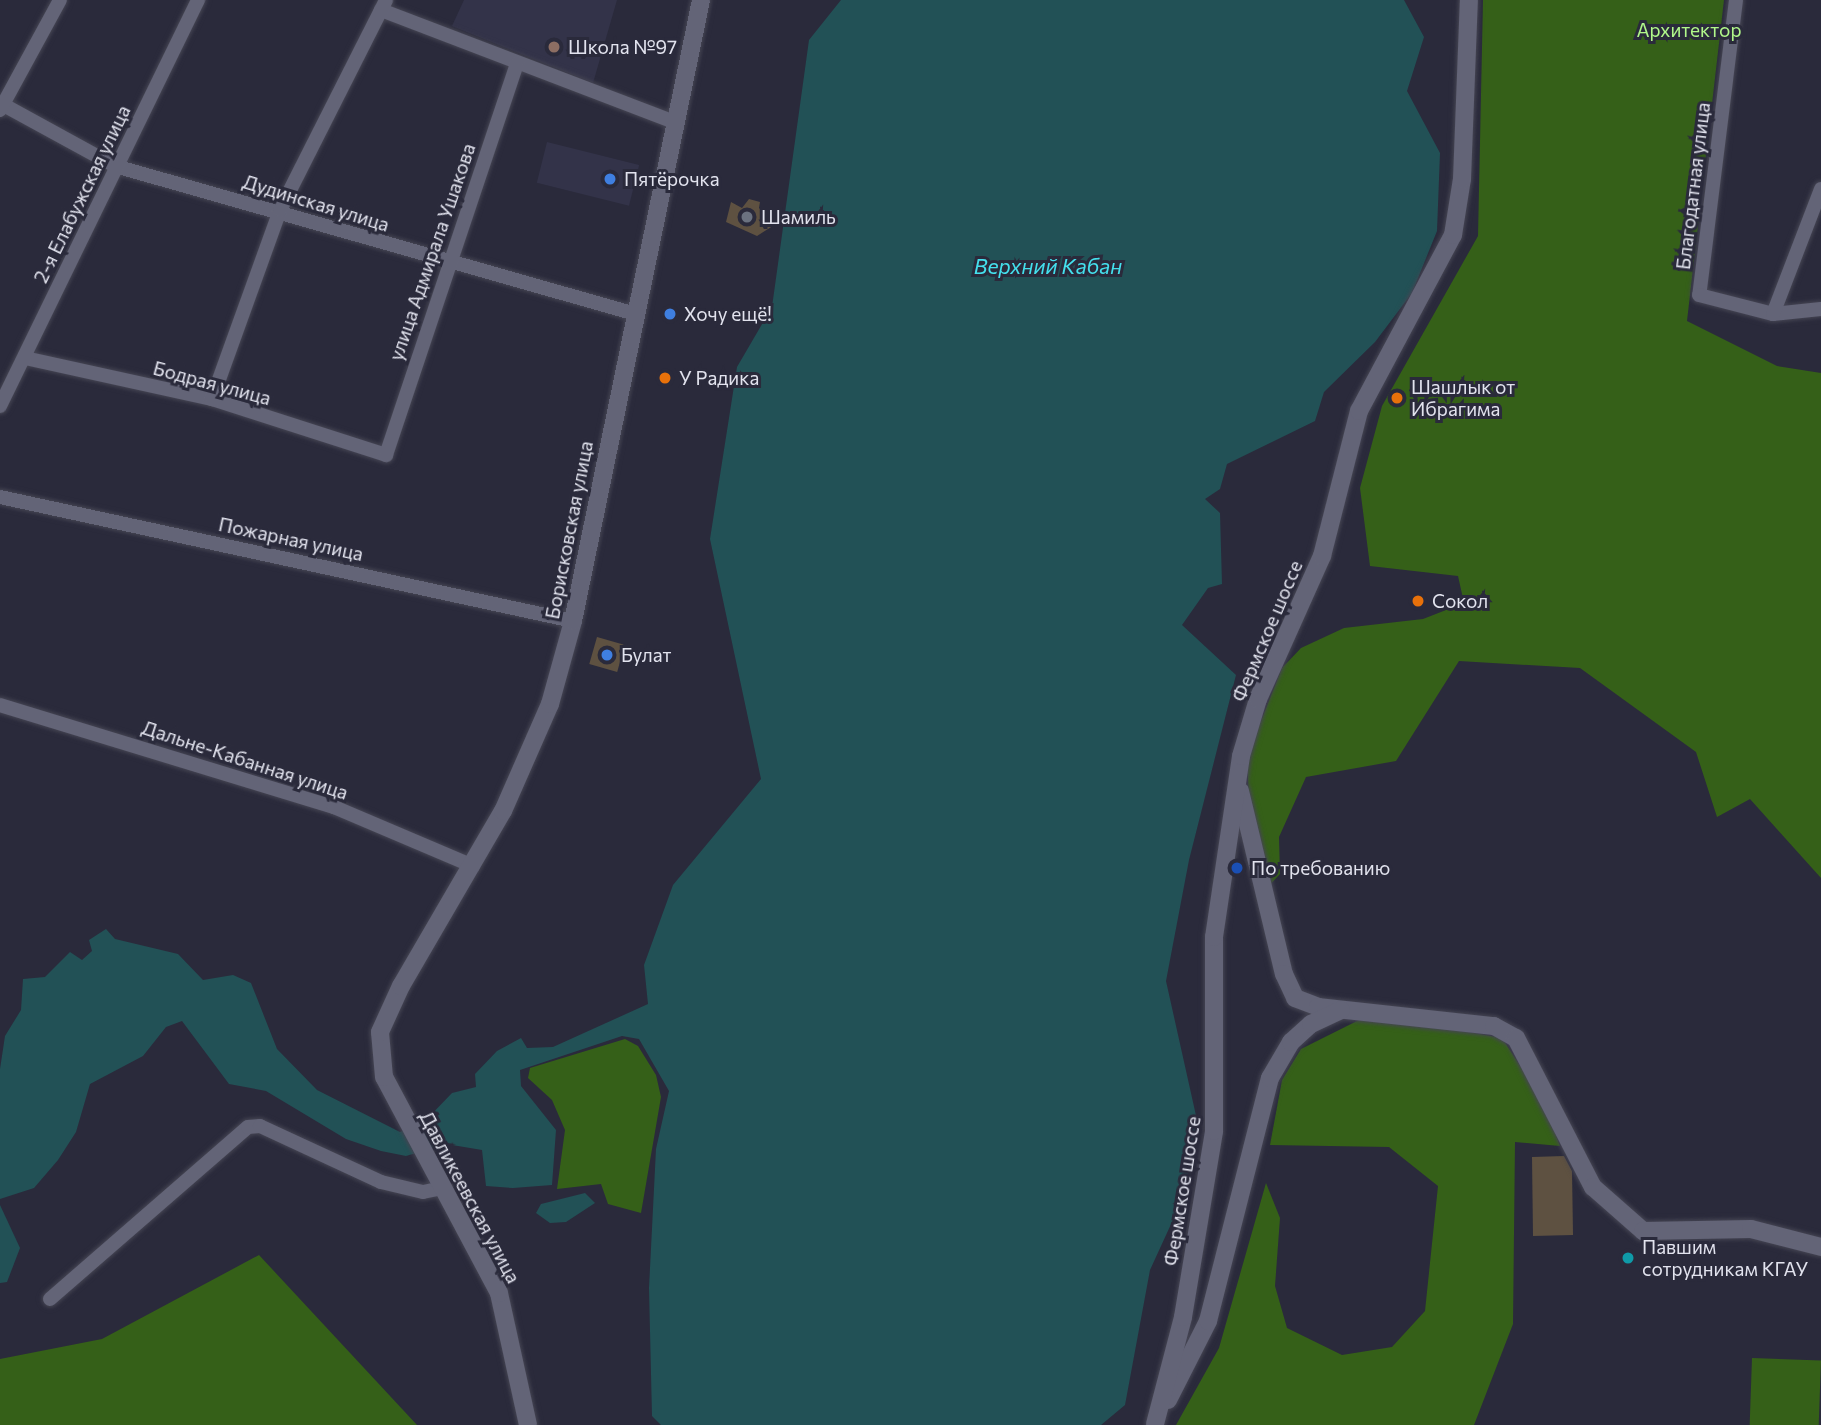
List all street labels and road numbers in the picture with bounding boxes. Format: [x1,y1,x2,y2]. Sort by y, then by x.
street label: 2-я Елабужская улица [29,101,135,287]
street label: Благодатная улица [1671,101,1715,271]
street label: улица Адмирала Ушакова [384,141,480,363]
street label: Дудинская улица [240,170,392,236]
street label: Бодрая улица [151,356,273,410]
street label: Борисковская улица [541,439,597,621]
street label: Пожарная улица [217,513,365,565]
street label: Фермское шоссе [1227,557,1307,705]
street label: Дальне-Кабанная улица [139,716,351,804]
street label: Давликеевская улица [415,1107,525,1287]
street label: Фермское шоссе [1159,1115,1205,1267]

